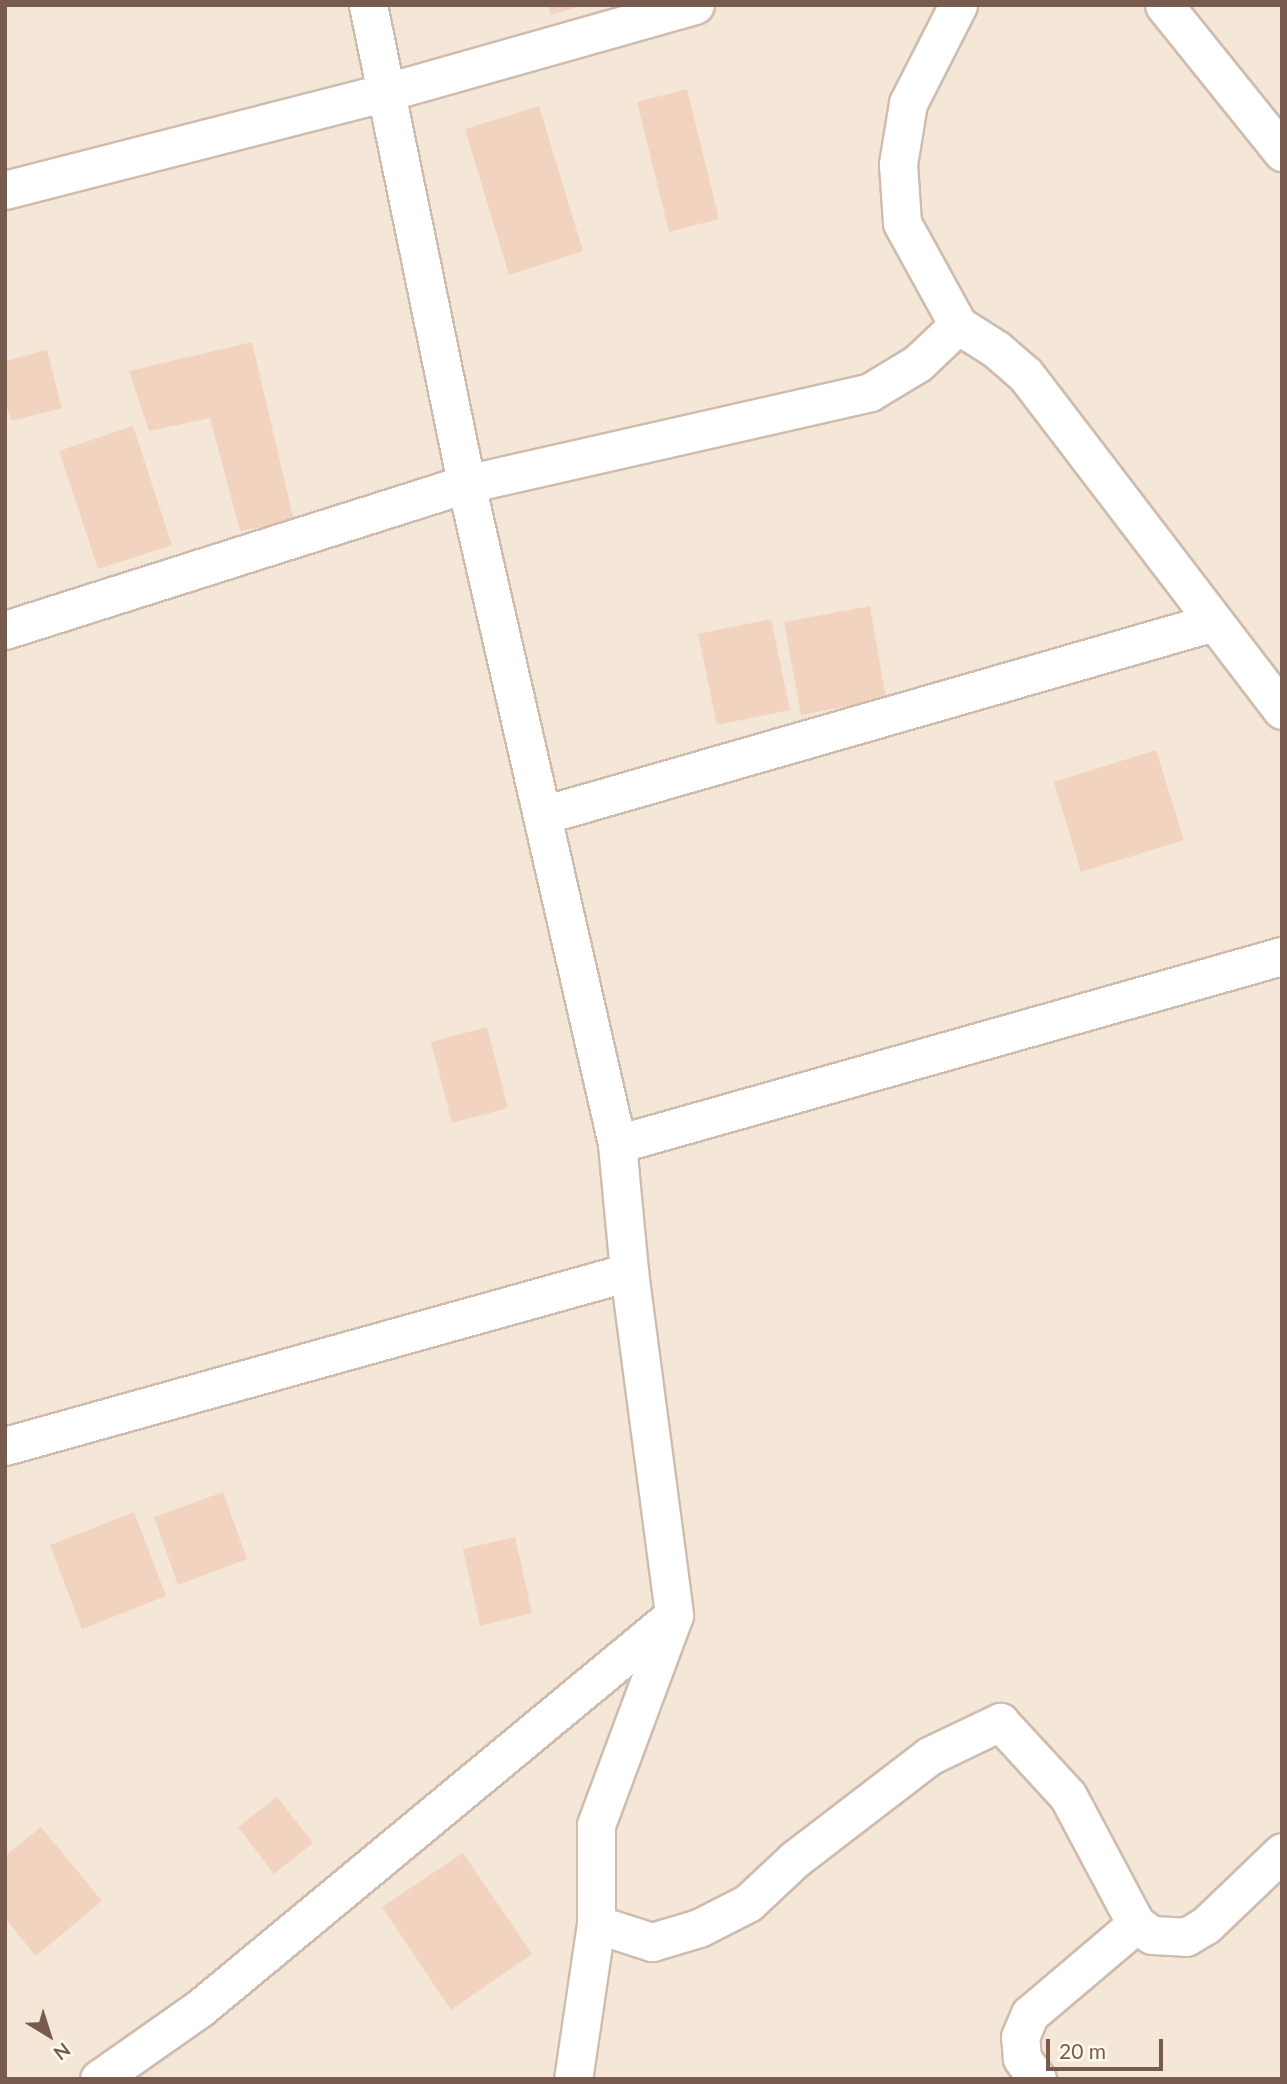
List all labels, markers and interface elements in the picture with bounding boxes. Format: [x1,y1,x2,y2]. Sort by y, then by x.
north arrow [14,2000,84,2070]
scale bar [1049,2024,1166,2068]
text: N [49,2038,75,2066]
text: 20 m [1059,2038,1106,2063]

